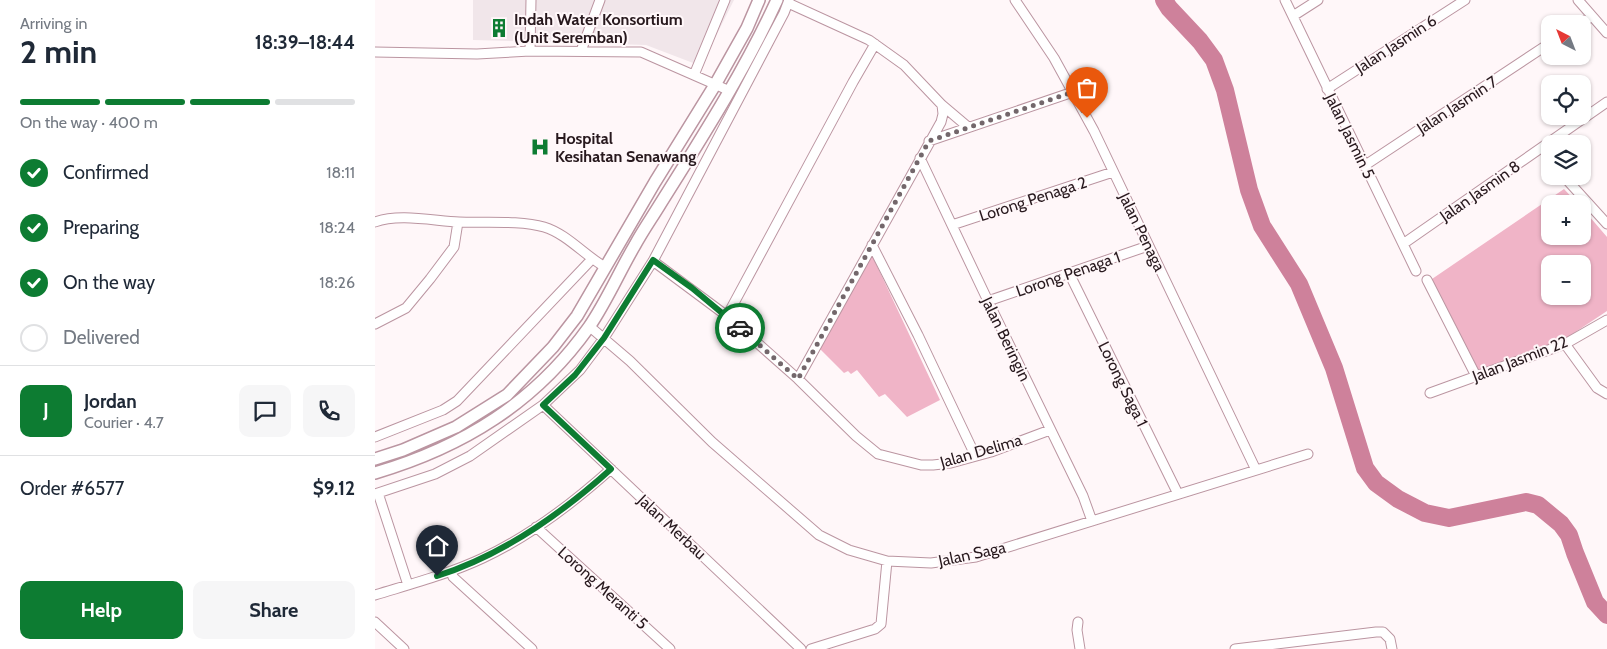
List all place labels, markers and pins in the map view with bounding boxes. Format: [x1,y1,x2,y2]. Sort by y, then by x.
place label: Indah Water Konsortium (Unit Seremban) [514,10,683,47]
building icon: Indah Water Konsortium (Unit Seremban) [488,17,510,39]
pin [1066,67,1108,118]
place label: Hospital Kesihatan Senawang [555,129,696,166]
hospital icon: Hospital Kesihatan Senawang [529,136,551,158]
pin [416,525,458,576]

